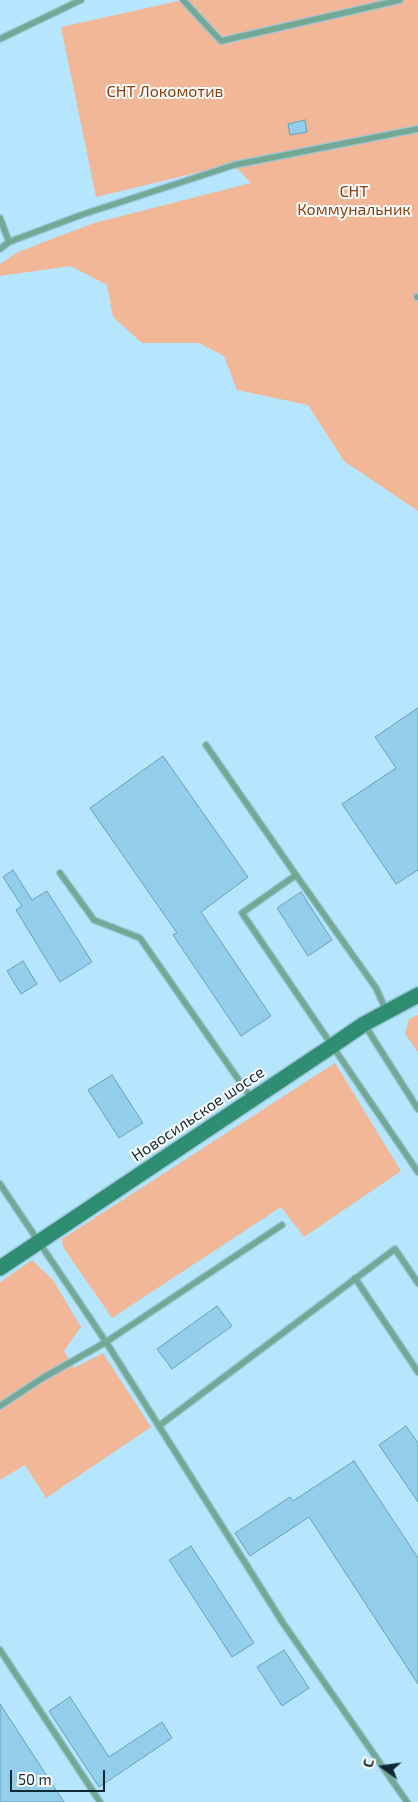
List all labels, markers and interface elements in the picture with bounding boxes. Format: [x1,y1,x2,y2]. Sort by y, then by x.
park label: СНТ Локомотив [107,82,223,102]
park label: СНТ Коммунальник [297,182,411,220]
street label: Новосильское шоссе [128,1062,268,1166]
north arrow [358,1742,408,1792]
text: С [359,1757,377,1769]
scale bar [12,1760,108,1792]
text: 50 m [18,1770,52,1788]

